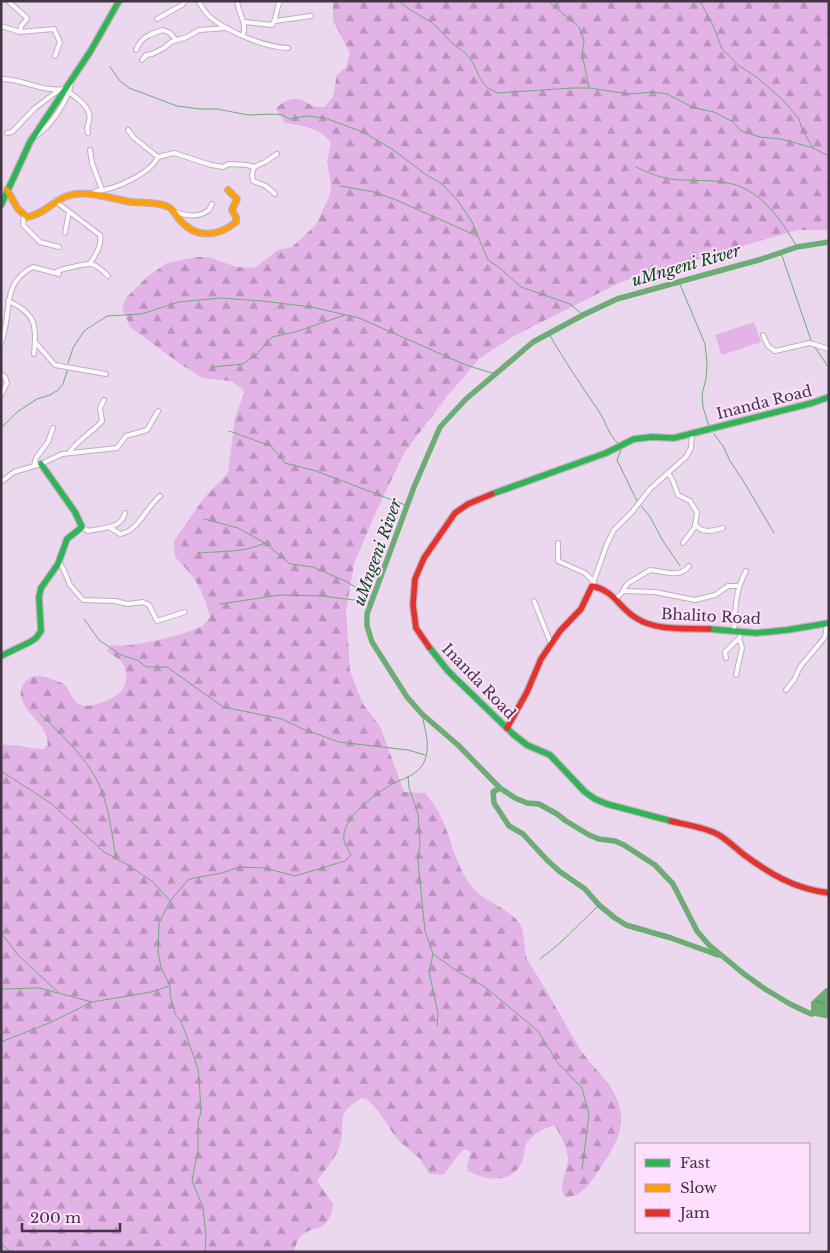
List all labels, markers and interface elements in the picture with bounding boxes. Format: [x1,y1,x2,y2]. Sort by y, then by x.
water label: uMngeni River [629,240,743,290]
street label: Inanda Road [714,381,814,423]
water label: uMngeni River [348,495,406,608]
street label: Bhalito Road [661,604,761,628]
street label: Inanda Road [438,639,520,723]
legend [635,1143,810,1233]
text: Fast [680,1153,711,1172]
text: Slow [680,1178,717,1197]
scale bar [22,1200,120,1232]
text: Jam [678,1203,710,1222]
text: 200 m [30,1208,81,1227]

